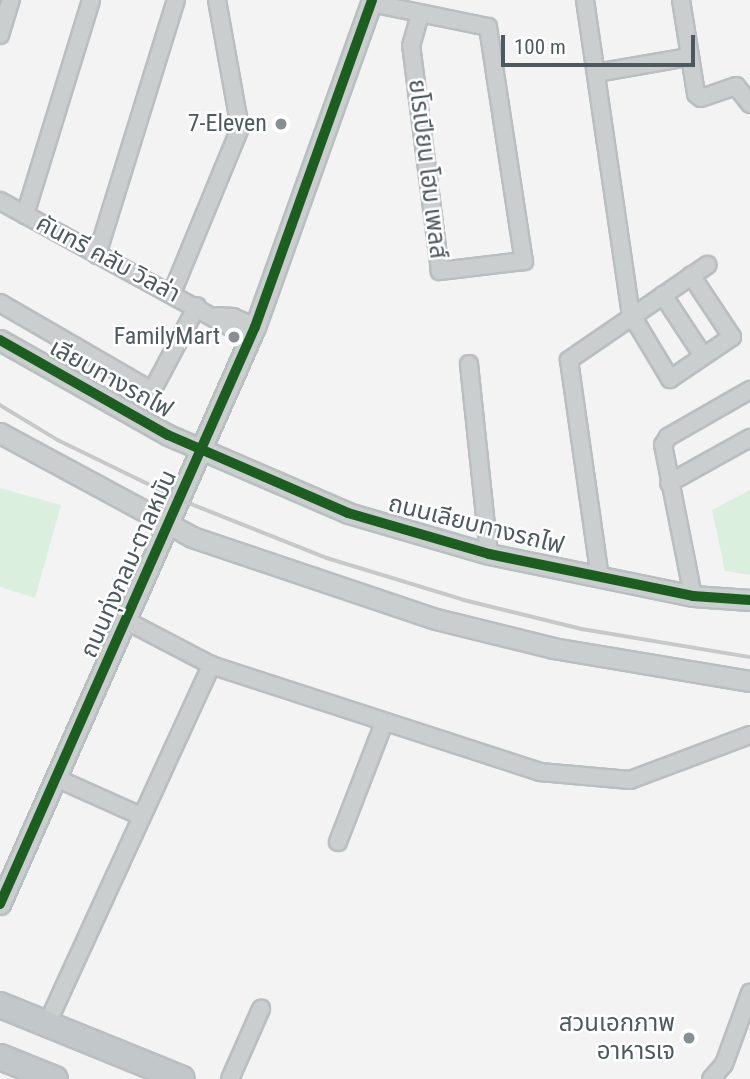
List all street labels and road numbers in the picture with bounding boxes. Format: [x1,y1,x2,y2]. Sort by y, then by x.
street label: ยโรเปียน โฮม เพลส์ [402,78,452,260]
street label: คันทรี คลับ วิลล่า [31,209,185,309]
street label: เลียบทางรถไฟ [45,333,177,425]
street label: ถนนทุ่งกลม-ตาลหมัน [75,466,183,662]
street label: ถนนเลียบทางรถไฟ [385,489,567,561]

